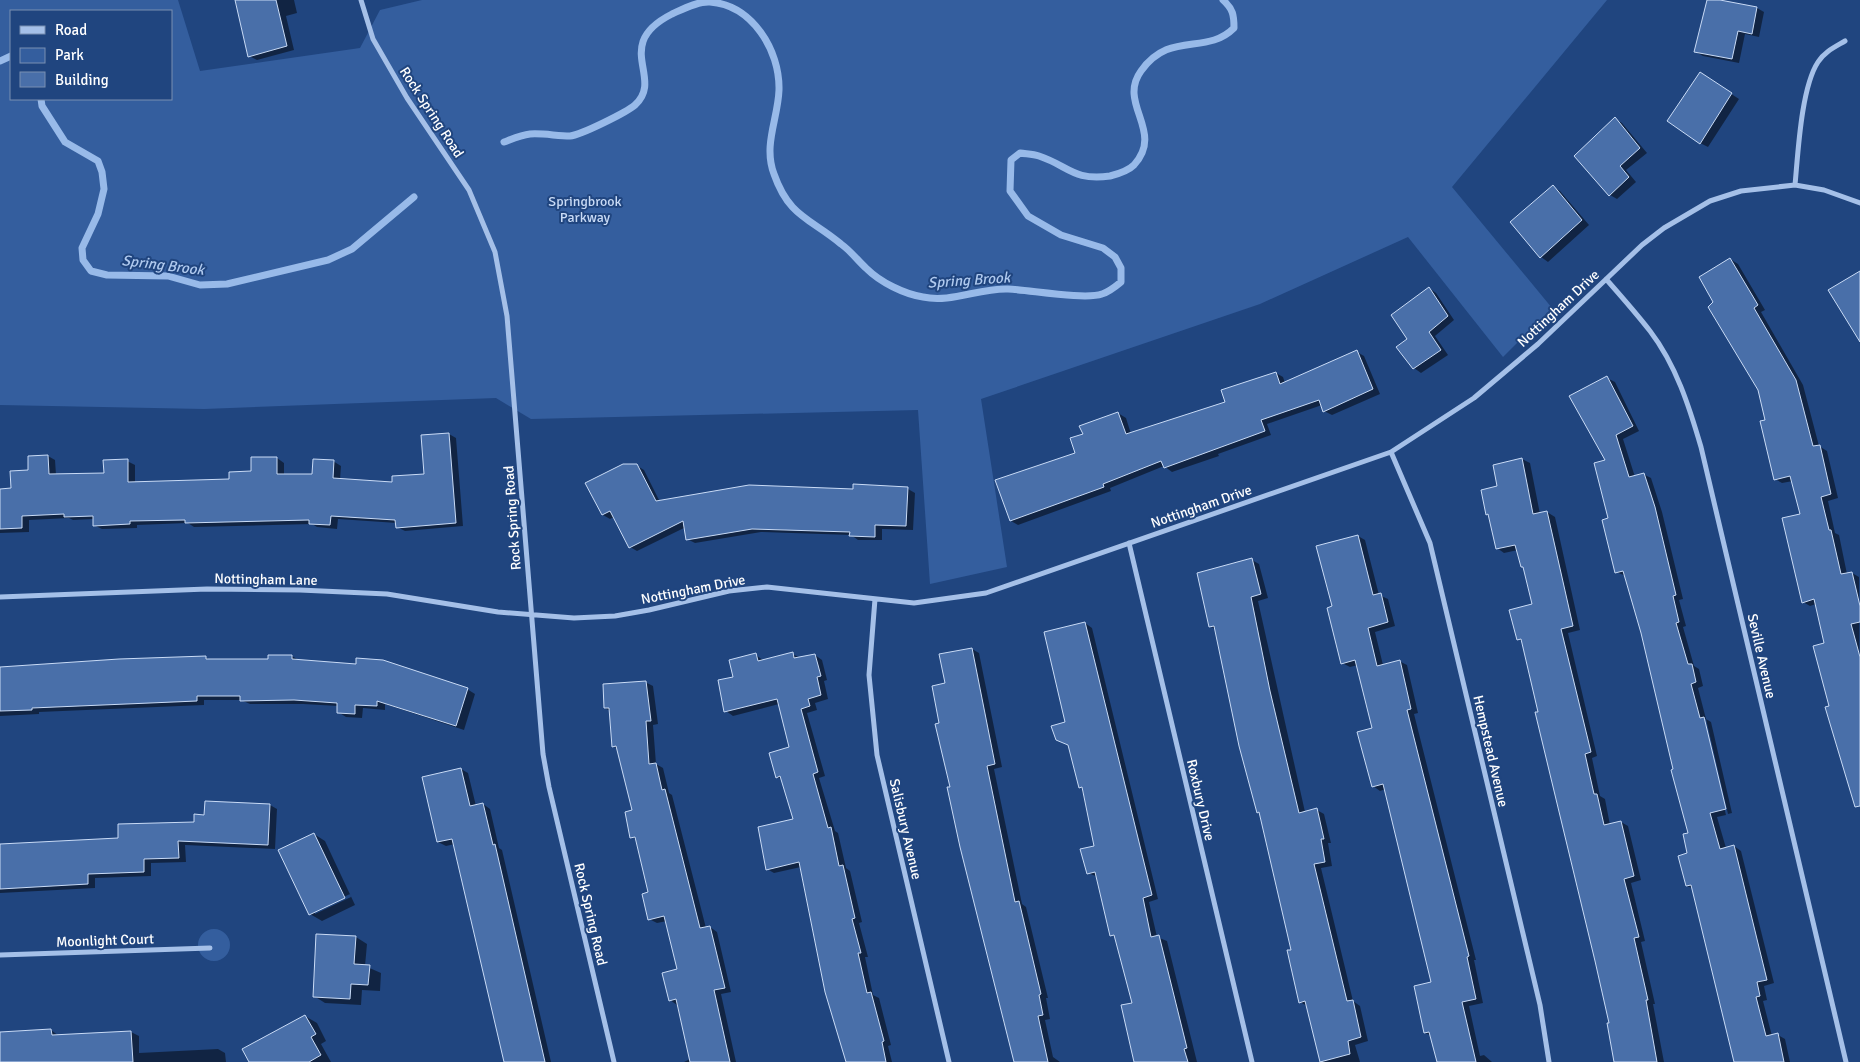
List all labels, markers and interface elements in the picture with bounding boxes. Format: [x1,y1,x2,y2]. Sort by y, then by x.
legend [10,10,172,100]
text: Road [55,21,87,39]
text: Park [55,46,84,64]
street label: Rock Spring Road [396,64,467,161]
text: Building [55,71,109,89]
park label: Springbrook Parkway [548,193,622,226]
water label: Spring Brook [121,251,207,279]
street label: Nottingham Drive [1514,266,1603,351]
water label: Spring Brook [927,268,1012,292]
street label: Rock Spring Road [500,465,525,571]
street label: Nottingham Drive [1148,481,1254,532]
street label: Nottingham Lane [214,570,318,589]
street label: Nottingham Drive [640,571,747,608]
street label: Seville Avenue [1744,612,1780,700]
street label: Hempstead Avenue [1469,694,1512,809]
street label: Roxbury Drive [1183,758,1218,843]
street label: Salisbury Avenue [886,777,925,881]
street label: Rock Spring Road [570,861,611,967]
street label: Moonlight Court [56,930,154,951]

